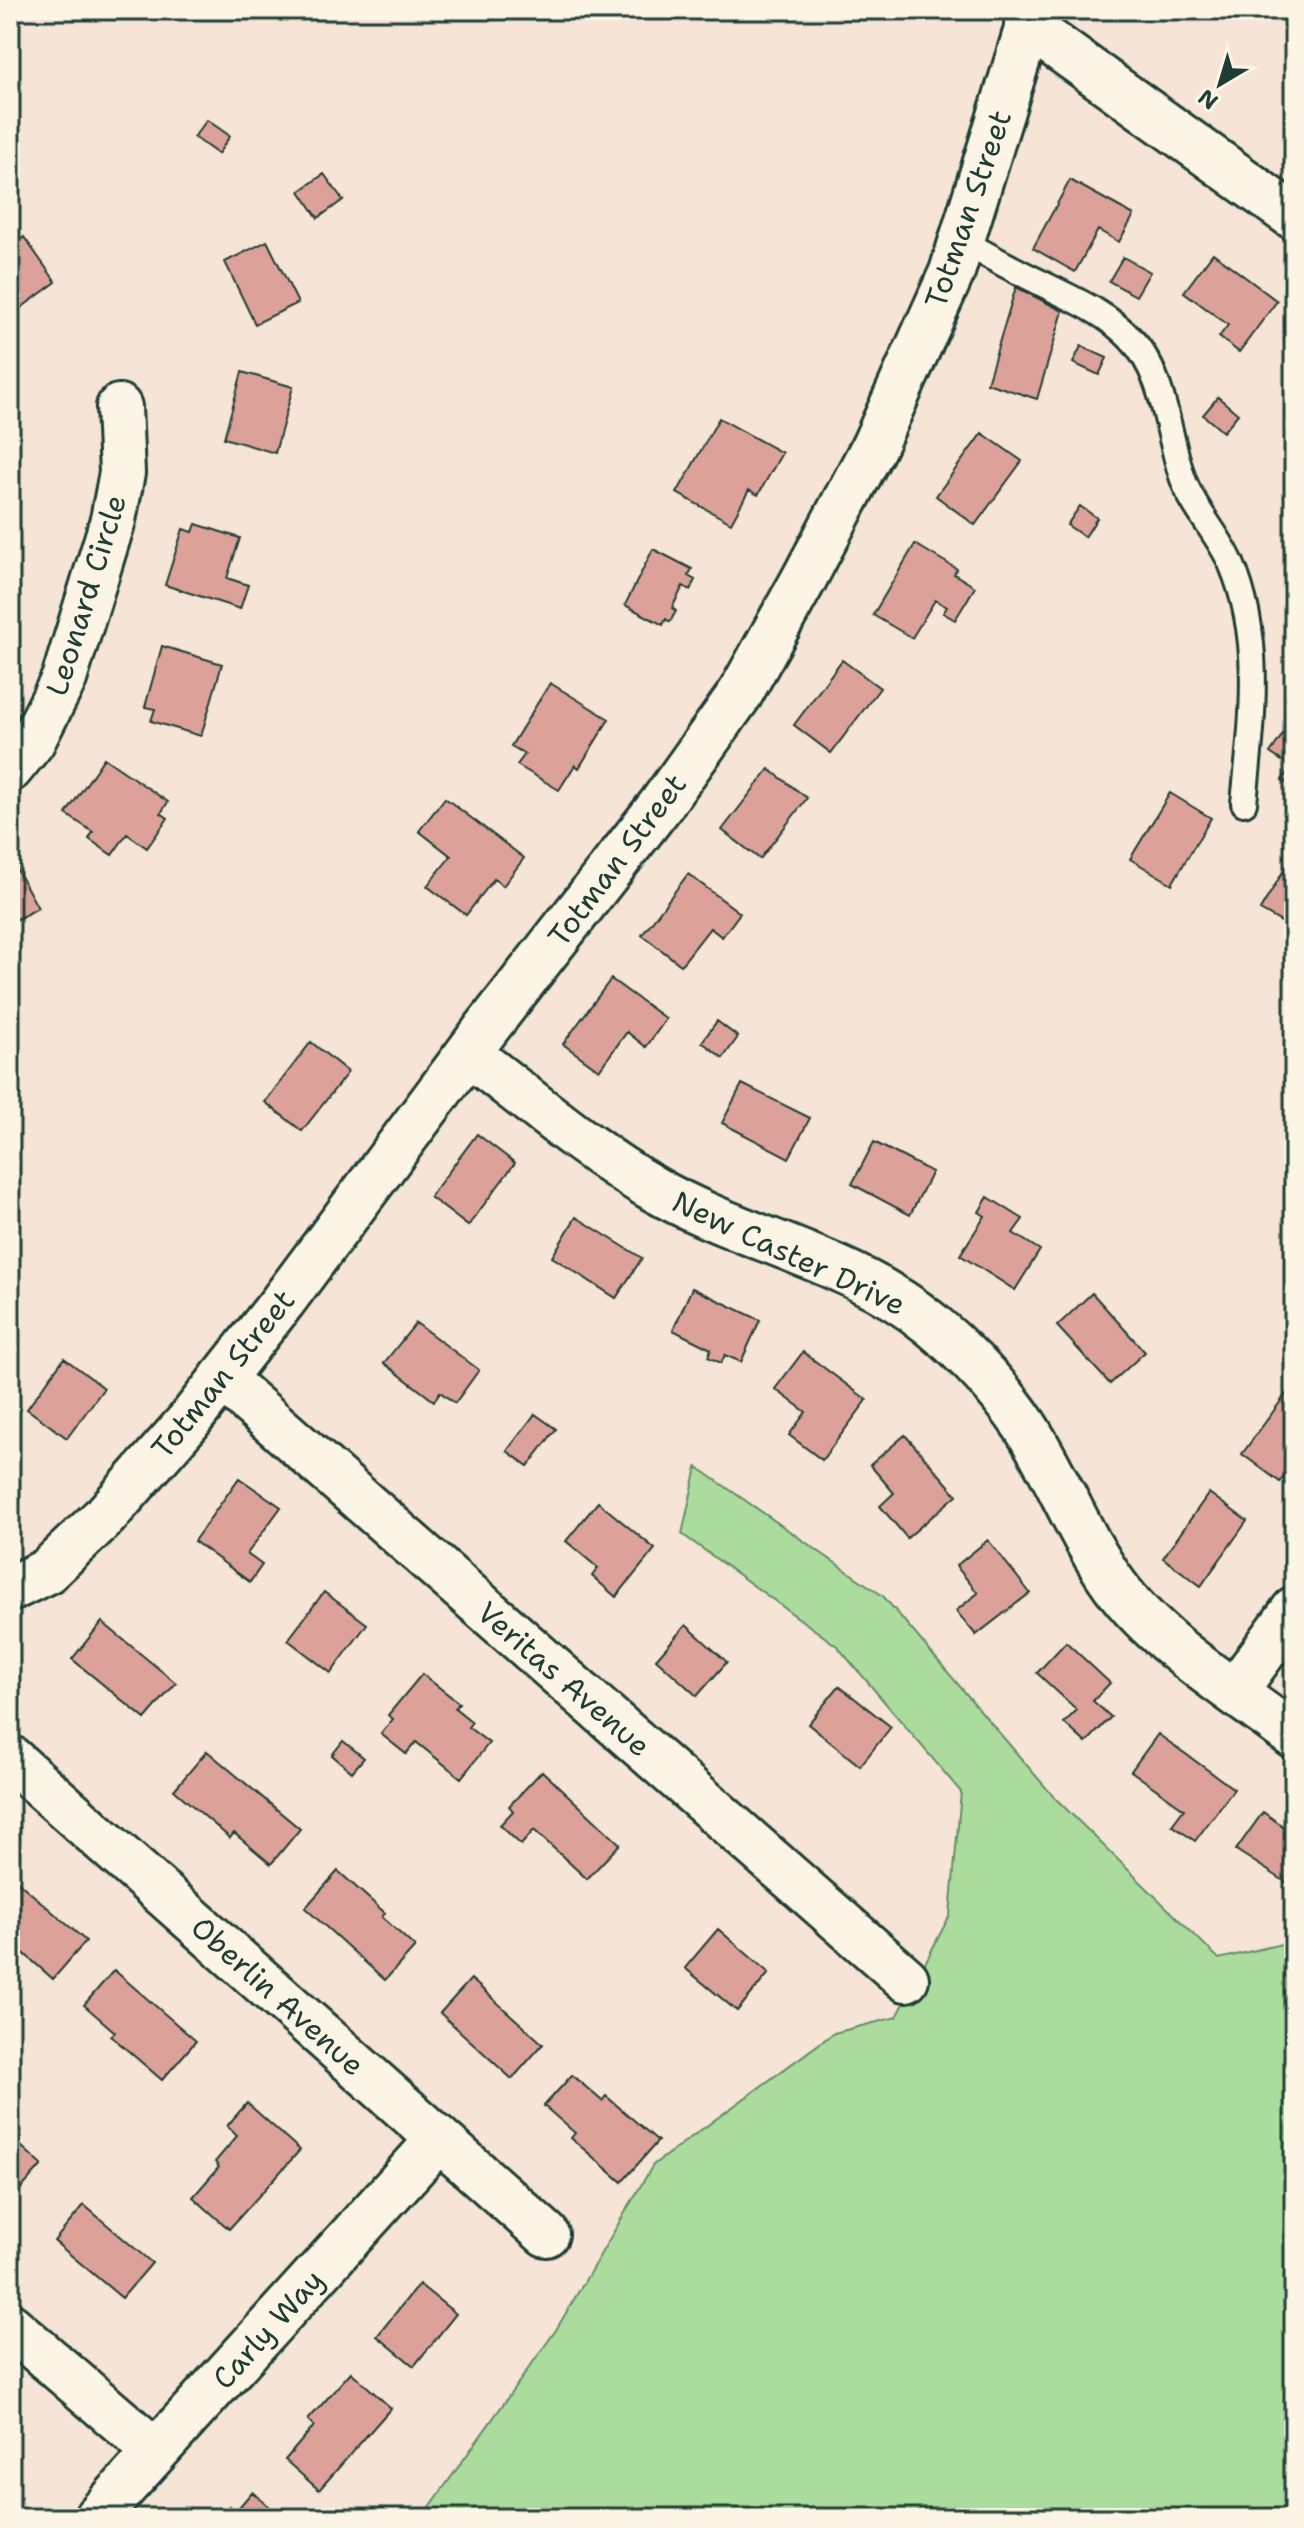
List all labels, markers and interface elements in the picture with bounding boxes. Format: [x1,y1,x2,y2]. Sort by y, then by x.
north arrow [1180,44,1260,124]
text: N [1192,83,1224,116]
street label: Totman Street [915,105,1021,313]
street label: Leonard Circle [36,489,136,701]
street label: Totman Street [538,765,696,955]
street label: New Caster Drive [666,1181,912,1325]
street label: Totman Street [142,1281,304,1467]
street label: Veritas Avenue [468,1592,660,1766]
street label: Oberlin Avenue [182,1907,374,2085]
street label: Carly Way [203,2260,333,2398]

